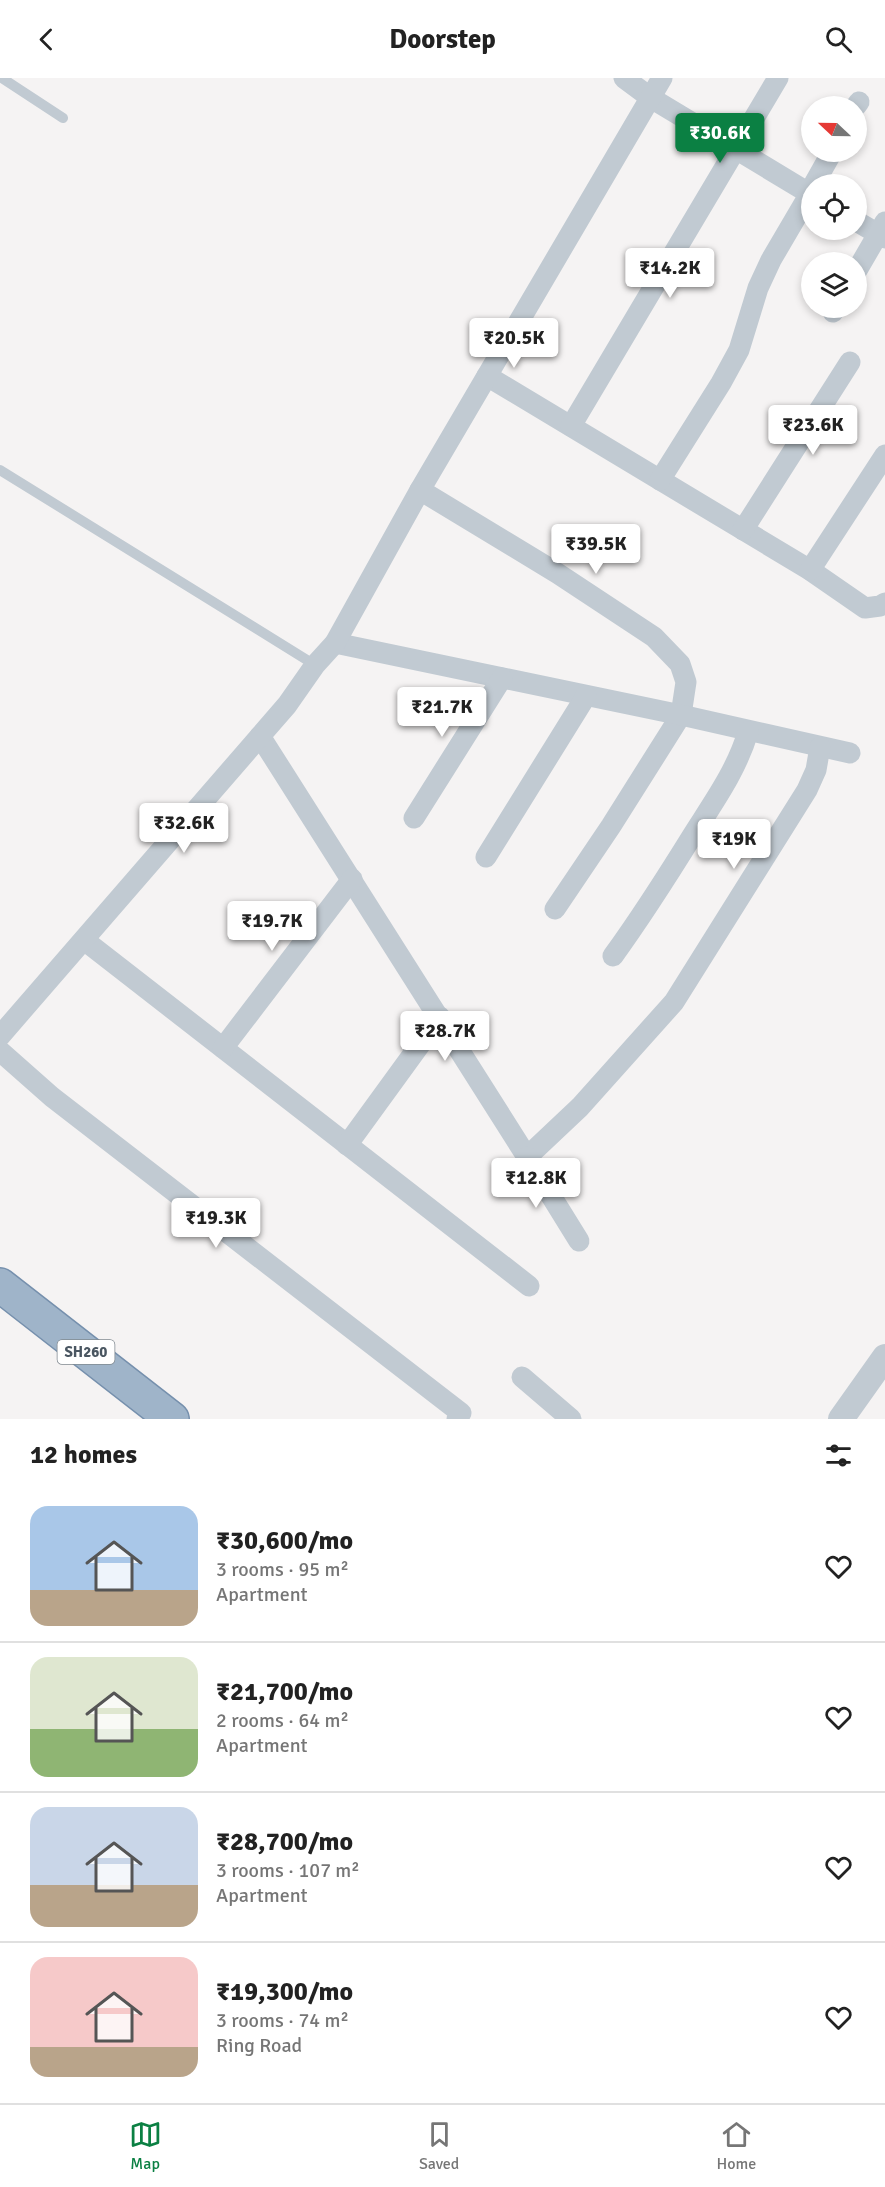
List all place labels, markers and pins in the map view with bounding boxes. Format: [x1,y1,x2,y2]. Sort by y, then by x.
pin: ₹30.6K [671,113,769,164]
pin: ₹14.2K [621,248,719,299]
pin: ₹20.5K [465,318,563,369]
pin: ₹23.6K [764,405,862,456]
pin: ₹39.5K [547,524,645,575]
pin: ₹21.7K [393,687,491,738]
pin: ₹32.6K [135,803,233,854]
pin: ₹19K [698,819,770,870]
pin: ₹19.7K [223,901,321,952]
pin: ₹28.7K [396,1011,494,1062]
pin: ₹12.8K [487,1158,585,1209]
pin: ₹19.3K [167,1198,265,1249]

